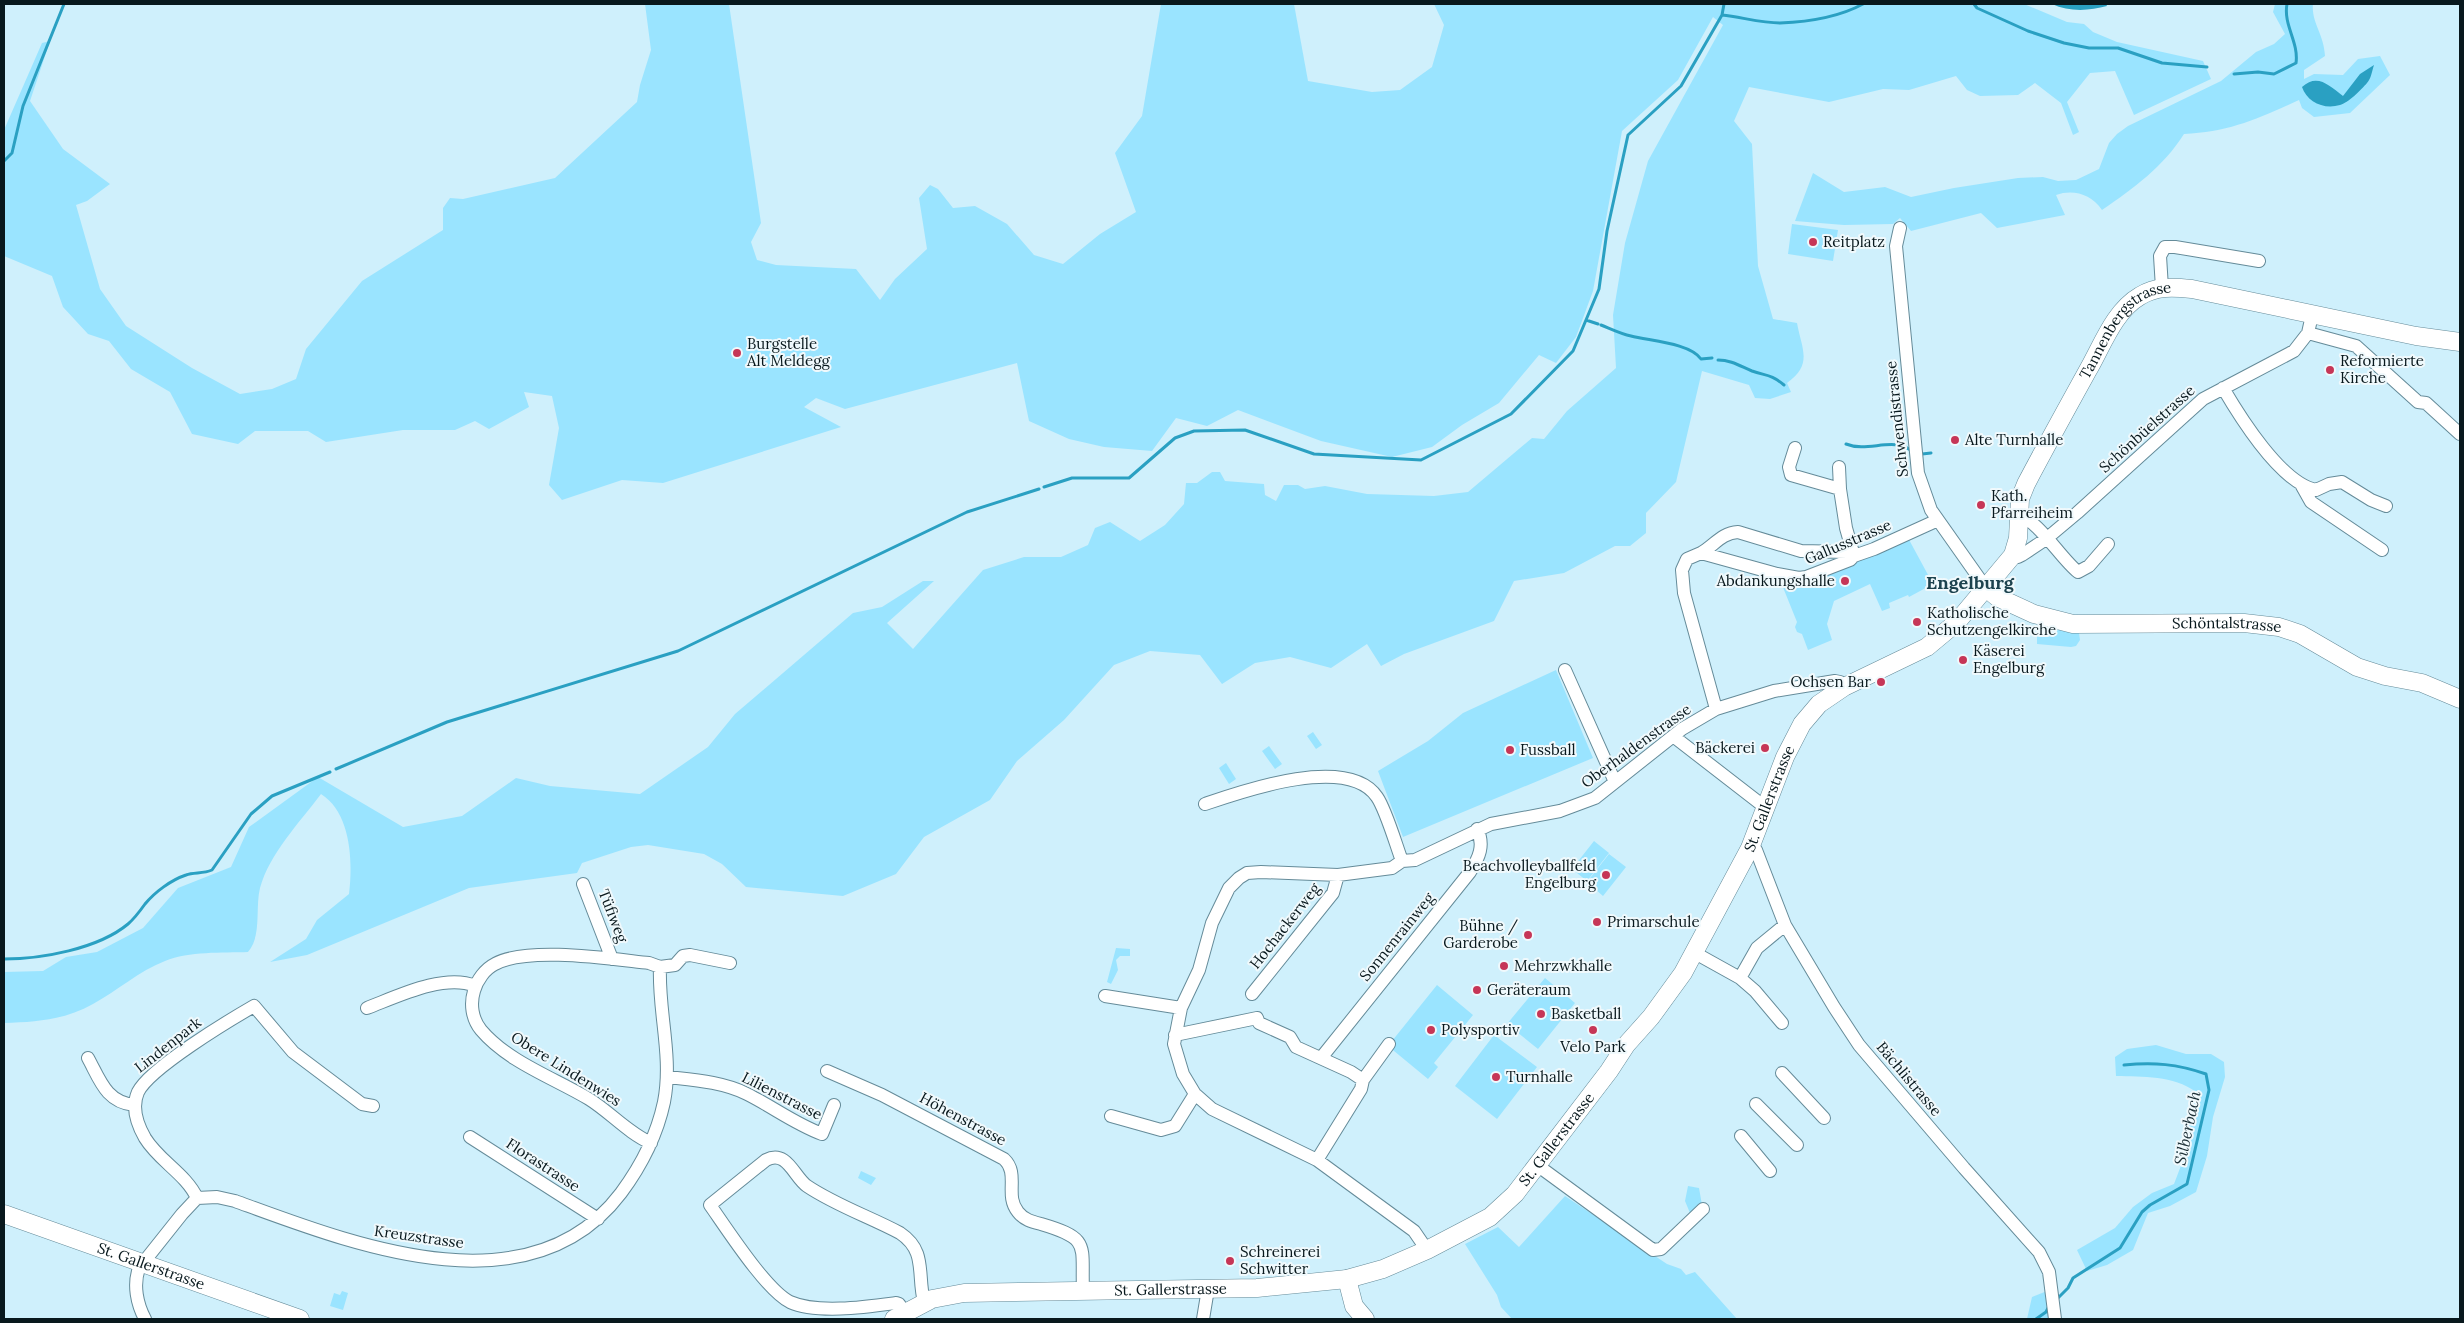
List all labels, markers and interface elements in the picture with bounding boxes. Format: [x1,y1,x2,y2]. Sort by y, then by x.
place label: Reitplatz [1823,232,1885,251]
marker: Reitplatz [1807,236,1819,248]
street label: Tannenbergstrasse [2075,278,2172,382]
place label: Burgstelle Alt Meldegg [746,334,830,370]
marker: Burgstelle Alt Meldegg [731,347,743,359]
place label: Reformierte Kirche [2340,351,2424,387]
street label: Schwendistrasse [1881,360,1912,478]
marker: Reformierte Kirche [2324,364,2336,376]
street label: Schönbüelstrasse [2095,381,2198,477]
place label: Alte Turnhalle [1964,430,2063,449]
marker: Alte Turnhalle [1949,434,1961,446]
place label: Kath. Pfarreiheim [1991,486,2073,522]
marker: Kath. Pfarreiheim [1975,499,1987,511]
street label: Gallusstrasse [1802,515,1894,568]
place label: Abdankungshalle [1716,571,1835,590]
district label: Engelburg [1926,571,2015,594]
marker: Abdankungshalle [1839,575,1851,587]
place label: Katholische Schutzengelkirche [1927,603,2056,639]
street label: Schöntalstrasse [2172,613,2283,636]
marker: Katholische Schutzengelkirche [1911,616,1923,628]
place label: Käserei Engelburg [1973,641,2045,677]
marker: Käserei Engelburg [1957,654,1969,666]
place label: Ochsen Bar [1791,672,1871,691]
marker: Ochsen Bar [1875,676,1887,688]
street label: Oberhaldenstrasse [1577,699,1694,792]
place label: Bäckerei [1695,738,1755,757]
place label: Fussball [1520,740,1576,759]
street label: St. Gallerstrasse [1739,742,1798,854]
marker: Bäckerei [1759,742,1771,754]
marker: Fussball [1504,744,1516,756]
place label: Beachvolleyballfeld Engelburg [1463,856,1597,892]
marker: Beachvolleyballfeld Engelburg [1600,869,1612,881]
street label: Hochackerweg [1245,878,1324,972]
street label: Tüfiweg [595,886,633,946]
street label: Sonnenrainweg [1355,888,1438,985]
place label: Primarschule [1607,912,1700,931]
place label: Bühne / Garderobe [1443,916,1519,952]
marker: Primarschule [1591,916,1603,928]
marker: Bühne / Garderobe [1522,929,1534,941]
place label: Mehrzwkhalle [1514,956,1612,975]
marker: Mehrzwkhalle [1498,960,1510,972]
place label: Geräteraum [1487,980,1571,999]
marker: Geräteraum [1471,984,1483,996]
place label: Basketball [1551,1004,1621,1023]
marker: Basketball [1535,1008,1547,1020]
street label: Lindenpark [131,1013,205,1077]
place label: Polysportiv [1441,1020,1520,1039]
marker: Polysportiv [1425,1024,1437,1036]
marker: Velo Park [1587,1024,1599,1036]
street label: Obere Lindenwies [508,1027,625,1110]
place label: Velo Park [1559,1037,1626,1056]
street label: Bächlistrasse [1873,1038,1946,1120]
street label: Lilienstrasse [739,1067,825,1124]
place label: Turnhalle [1506,1067,1573,1086]
marker: Turnhalle [1490,1071,1502,1083]
street label: Höhenstrasse [917,1088,1010,1149]
street label: St. Gallerstrasse [1514,1089,1598,1190]
water label: Silberbach [2169,1089,2205,1167]
street label: Florastrasse [503,1134,584,1195]
street label: Kreuzstrasse [373,1221,465,1252]
street label: St. Gallerstrasse [95,1238,208,1294]
place label: Schreinerei Schwitter [1240,1242,1320,1278]
marker: Schreinerei Schwitter [1224,1255,1236,1267]
street label: St. Gallerstrasse [1114,1279,1227,1299]

